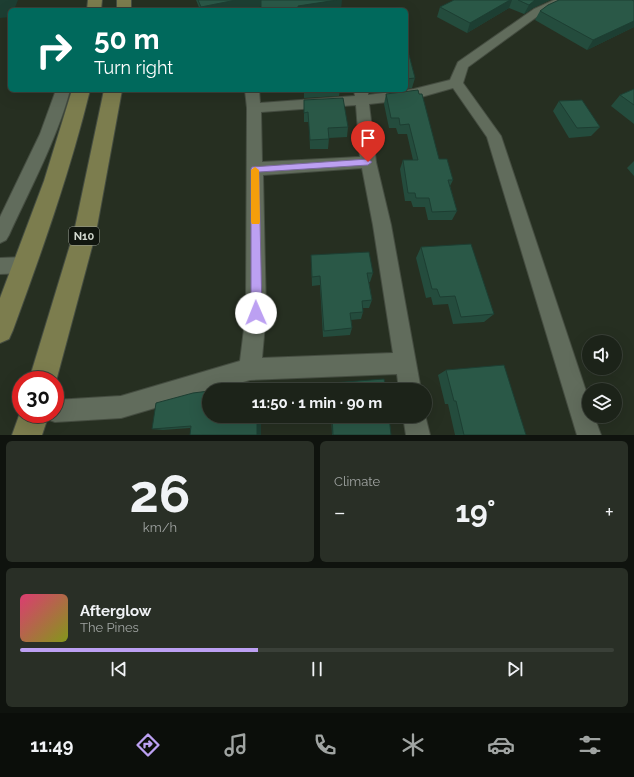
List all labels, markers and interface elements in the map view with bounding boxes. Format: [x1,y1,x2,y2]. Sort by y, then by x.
text: 50 m [94,23,160,56]
icon: right [28,24,80,76]
text: Turn right [94,57,173,78]
pin [351,121,385,162]
icon: arrive [357,127,379,149]
road number: N10 [69,227,99,245]
position arrow [235,292,277,334]
map controls [582,335,622,423]
button: sound [582,335,622,375]
speed limit sign: 30 [12,371,64,423]
button: layers [582,383,622,423]
text: 11:50 · 1 min · 90 m [252,394,382,412]
text: 26 [130,463,190,524]
text: Climate [334,474,380,489]
text: 19° [455,494,495,529]
text: − [334,499,346,525]
text: + [605,499,614,525]
text: km/h [143,520,177,535]
text: Afterglow [80,602,151,620]
text: The Pines [80,620,139,635]
icon: previous [108,658,130,680]
icon: pause [306,658,328,680]
icon: next [504,658,526,680]
icon: directions [134,731,162,759]
icon: music [222,731,250,759]
icon: phone [311,731,339,759]
icon: climate [399,731,427,759]
icon: car [487,731,515,759]
icon: filters [576,731,604,759]
text: 11:49 [30,735,73,756]

